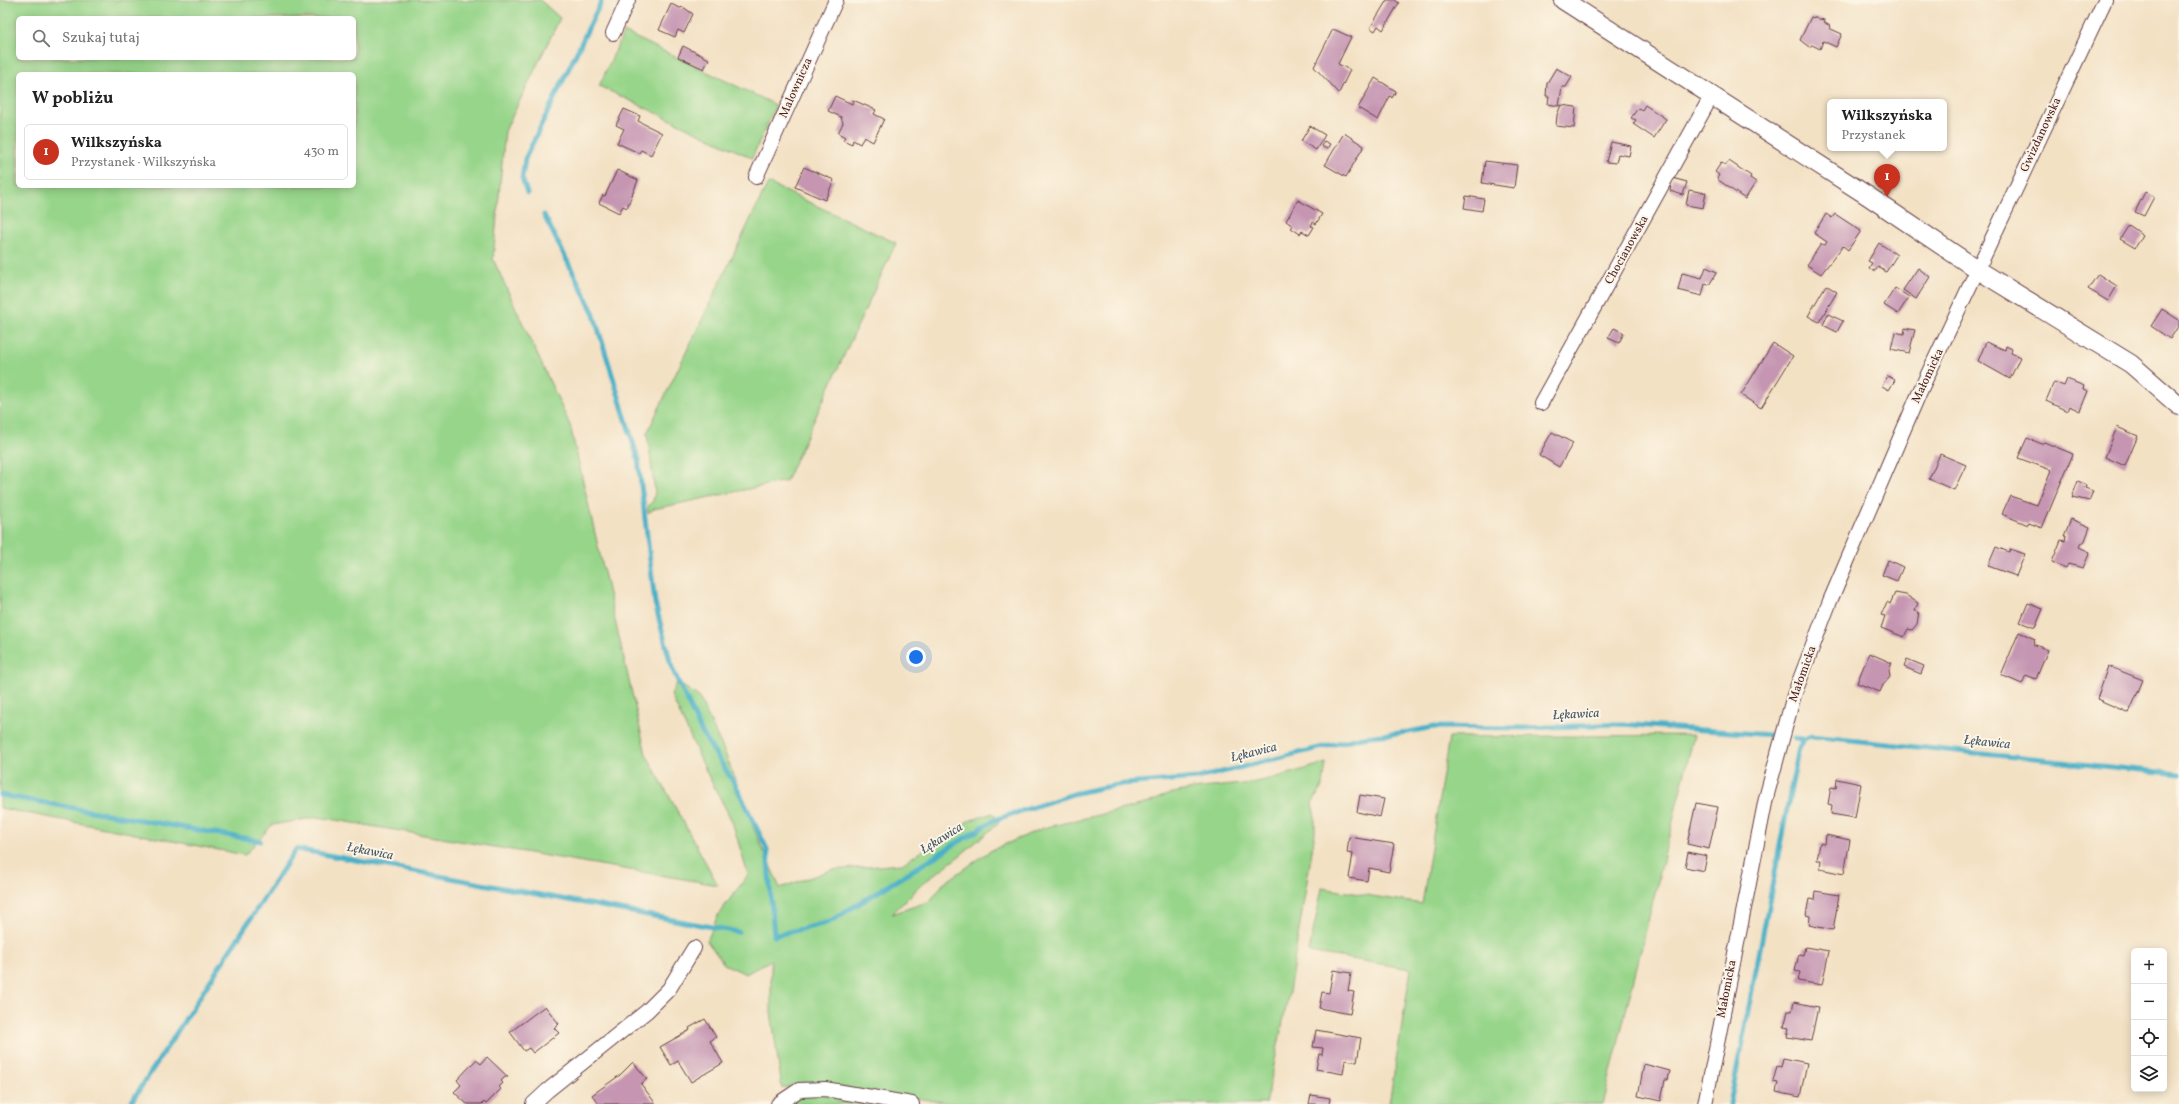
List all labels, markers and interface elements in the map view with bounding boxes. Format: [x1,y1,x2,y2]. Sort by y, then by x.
search box [16,16,356,60]
icon: search [30,27,52,49]
text: Szukaj tutaj [62,28,140,49]
street label: Malownicza [776,55,816,121]
text: W pobliżu [32,87,113,110]
street label: Gwizdanowska [2017,95,2065,175]
popup [1827,99,1947,151]
text: Wilkszyńska [1841,106,1933,127]
text: Przystanek [1841,127,1906,145]
text: Wilkszyńska [71,133,162,154]
text: 1 [43,143,49,161]
text: 430 m [303,143,339,161]
text: Przystanek · Wilkszyńska [71,154,216,172]
pin: 1 [1874,164,1900,197]
street label: Chocianowska [1601,213,1653,287]
street label: Małomicka [1908,346,1948,406]
street label: Małomicka [1785,644,1821,704]
your location [906,647,926,667]
water label: Łękawica [1552,705,1600,725]
water label: Łękawica [1963,732,2011,754]
water label: Łękawica [1229,739,1279,767]
water label: Łękawica [917,819,967,859]
water label: Łękawica [345,839,395,865]
map controls [2131,948,2167,1092]
button: + [2131,948,2167,984]
street label: Małomicka [1714,959,1740,1019]
button: − [2131,984,2167,1020]
button: locate [2131,1020,2167,1056]
button: layers [2131,1056,2167,1092]

